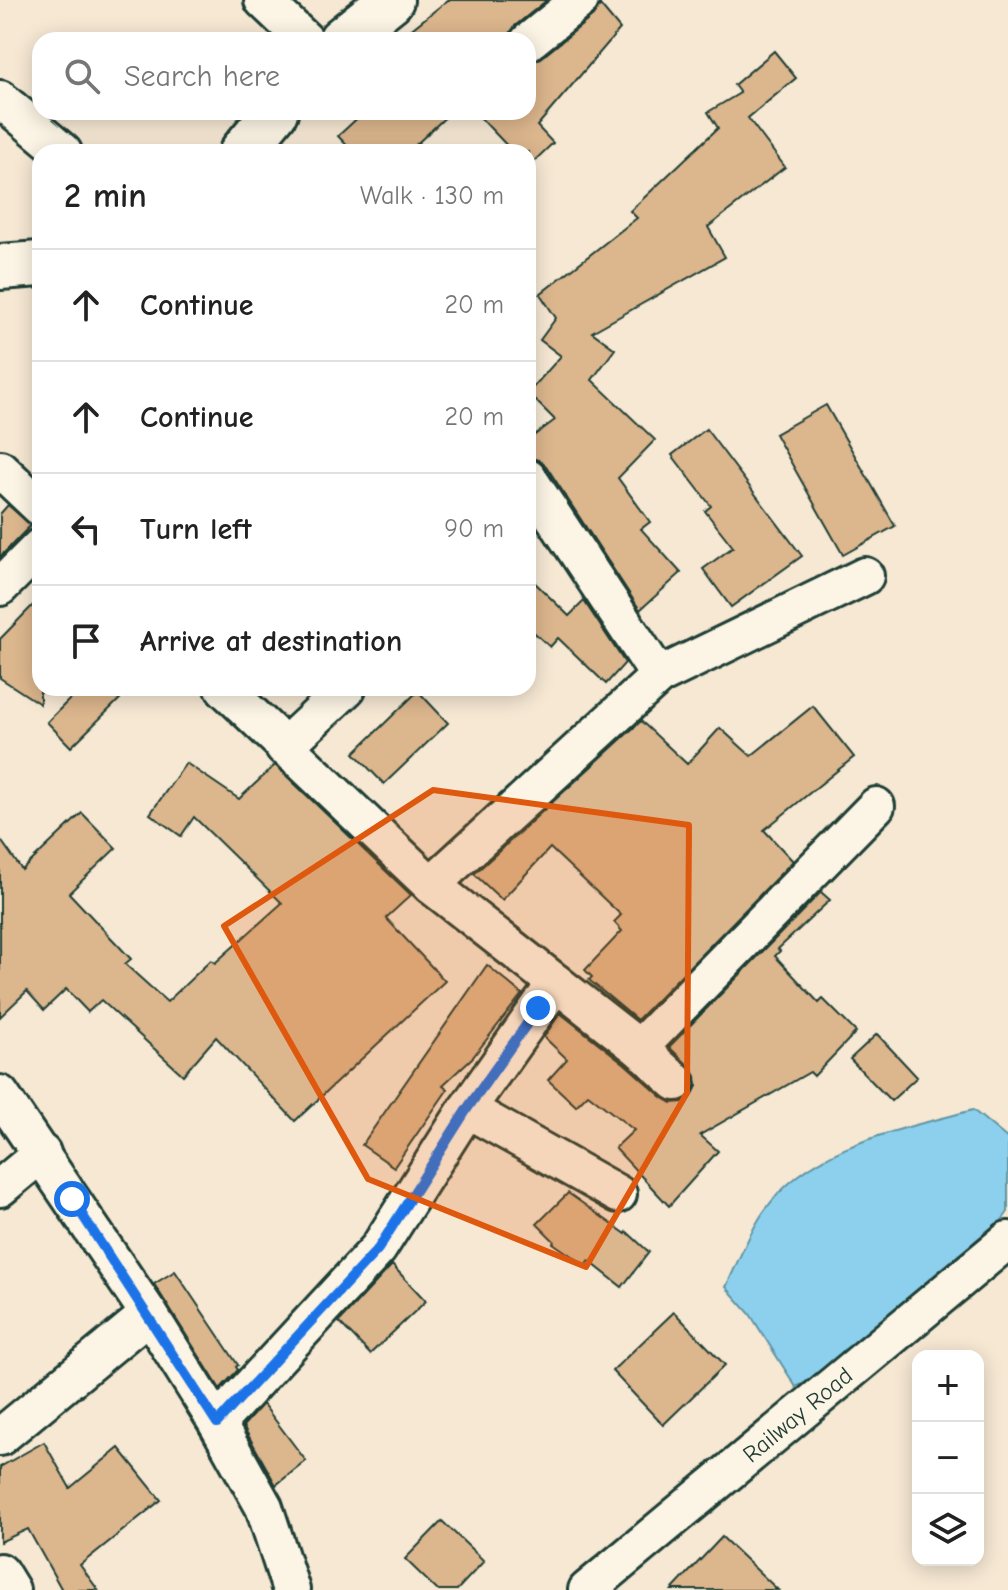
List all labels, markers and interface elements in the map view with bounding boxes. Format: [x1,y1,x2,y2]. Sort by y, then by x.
search box [32,32,536,120]
icon: search [60,54,104,98]
text: Search here [124,59,280,94]
text: 2 min [64,176,147,216]
text: Walk · 130 m [360,181,504,211]
icon: ahead [64,283,108,327]
text: Continue [140,288,254,323]
text: 20 m [444,290,504,320]
icon: ahead [64,395,108,439]
text: Continue [140,400,254,435]
text: 20 m [444,402,504,432]
icon: left [64,507,108,551]
text: Turn left [140,512,252,547]
text: 90 m [444,514,504,544]
icon: arrive [64,619,108,663]
text: Arrive at destination [140,624,402,659]
route end [520,990,556,1026]
route start [54,1181,90,1217]
map controls [912,1350,984,1566]
button: + [912,1350,984,1422]
street label: Railway Road [737,1361,858,1468]
button: − [912,1422,984,1494]
button: layers [912,1494,984,1566]

